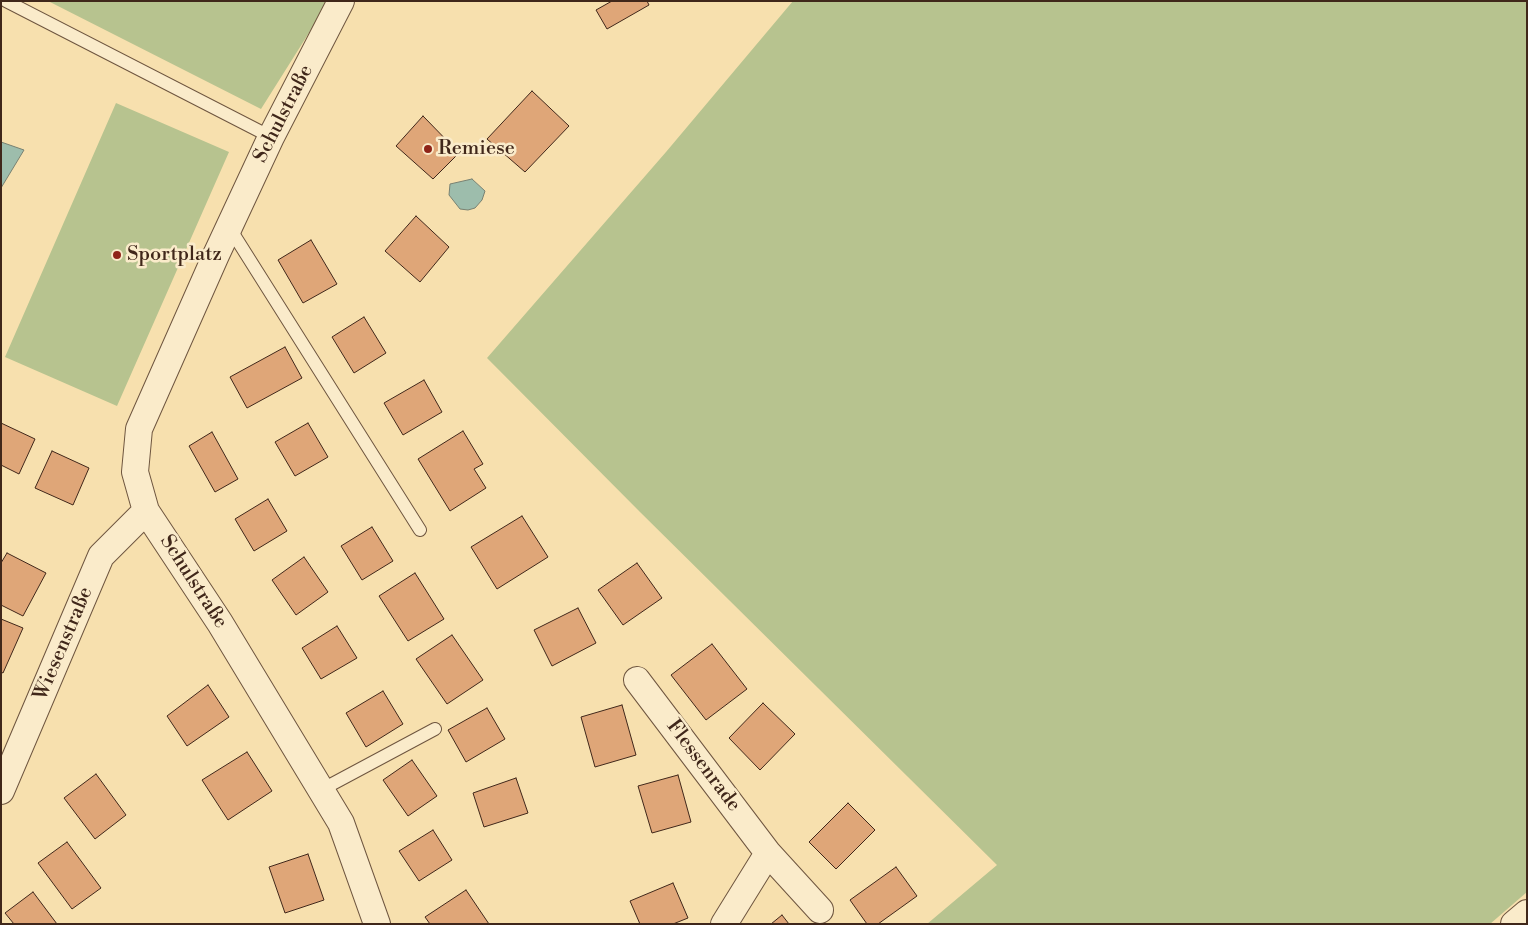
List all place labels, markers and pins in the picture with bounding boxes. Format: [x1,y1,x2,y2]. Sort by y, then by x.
place label: Remiese [438,137,515,161]
marker: Remiese [422,143,434,155]
place label: Sportplatz [127,243,222,267]
marker: Sportplatz [111,249,123,261]

